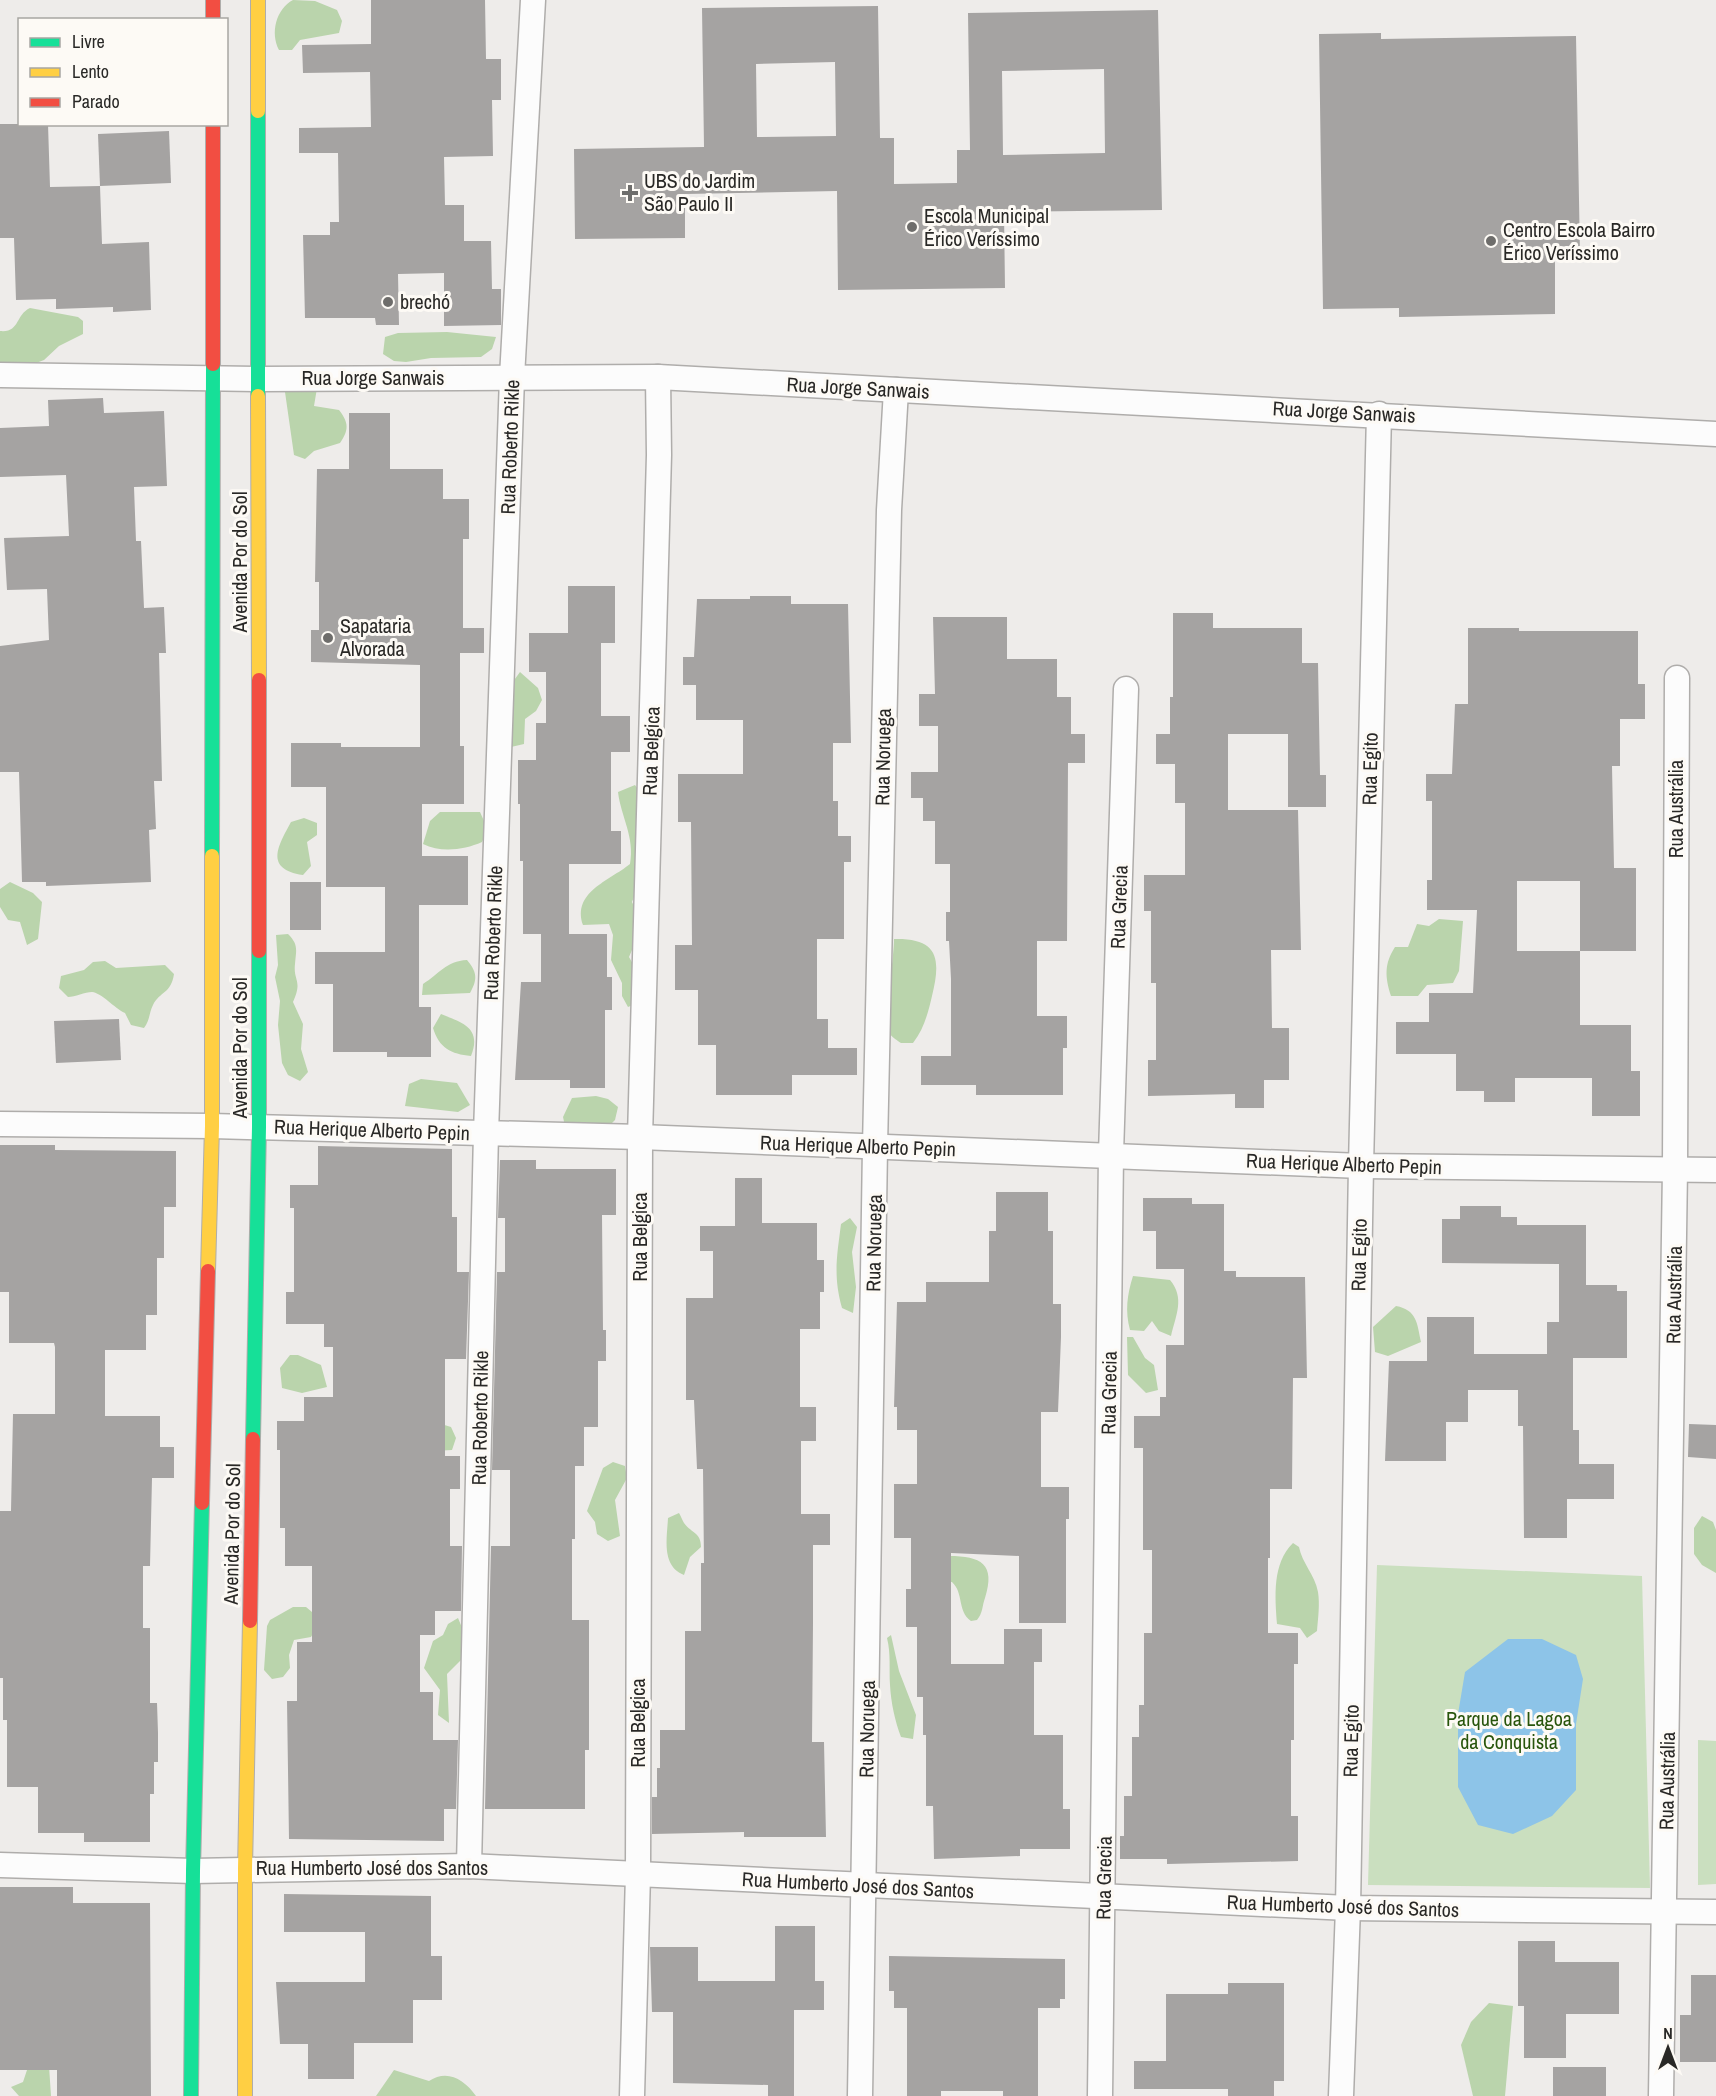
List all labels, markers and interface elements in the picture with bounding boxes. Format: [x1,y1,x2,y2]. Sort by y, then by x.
legend [18,18,228,126]
text: Livre [72,29,105,54]
text: Lento [72,59,109,84]
text: Parado [72,89,120,114]
place label: UBS do Jardim São Paulo II [644,167,755,217]
marker: UBS do Jardim São Paulo II [621,184,639,202]
place label: Escola Municipal Érico Veríssimo [924,202,1049,252]
place label: Centro Escola Bairro Érico Veríssimo [1503,216,1655,266]
marker: Escola Municipal Érico Veríssimo [905,220,919,234]
marker: Centro Escola Bairro Érico Veríssimo [1484,234,1498,248]
place label: brechó [400,288,450,315]
marker: brechó [381,295,395,309]
street label: Rua Jorge Sanwais [301,364,445,391]
street label: Rua Jorge Sanwais [786,370,930,405]
street label: Rua Roberto Rikle [494,379,525,515]
street label: Rua Jorge Sanwais [1272,394,1416,429]
street label: Avenida Por do Sol [226,491,253,634]
place label: Sapataria Alvorada [339,612,411,662]
marker: Sapataria Alvorada [321,631,335,645]
street label: Rua Belgica [635,706,666,796]
street label: Rua Noruega [868,708,897,806]
street label: Rua Egito [1355,732,1384,806]
street label: Rua Austrália [1662,760,1689,858]
street label: Rua Roberto Rikle [477,865,508,1001]
street label: Rua Grecia [1104,865,1133,949]
street label: Avenida Por do Sol [226,977,253,1120]
street label: Rua Herique Alberto Pepin [274,1113,470,1146]
street label: Rua Herique Alberto Pepin [760,1129,956,1162]
street label: Rua Herique Alberto Pepin [1246,1147,1442,1180]
street label: Rua Belgica [626,1192,653,1282]
street label: Rua Noruega [859,1194,888,1292]
street label: Rua Egito [1344,1218,1373,1292]
street label: Rua Austrália [1659,1246,1688,1344]
street label: Rua Roberto Rikle [465,1350,494,1486]
street label: Rua Grecia [1094,1351,1123,1435]
street label: Avenida Por do Sol [217,1463,246,1606]
street label: Rua Belgica [624,1678,651,1768]
street label: Rua Noruega [852,1680,881,1778]
street label: Rua Egito [1336,1704,1365,1778]
park label: Parque da Lagoa da Conquista [1446,1705,1572,1755]
street label: Rua Austrália [1652,1732,1681,1830]
street label: Rua Grecia [1089,1836,1118,1920]
street label: Rua Humberto José dos Santos [256,1854,488,1881]
street label: Rua Humberto José dos Santos [741,1865,975,1904]
street label: Rua Humberto José dos Santos [1226,1888,1460,1923]
north arrow [1638,2018,1698,2078]
text: N [1663,2022,1673,2044]

